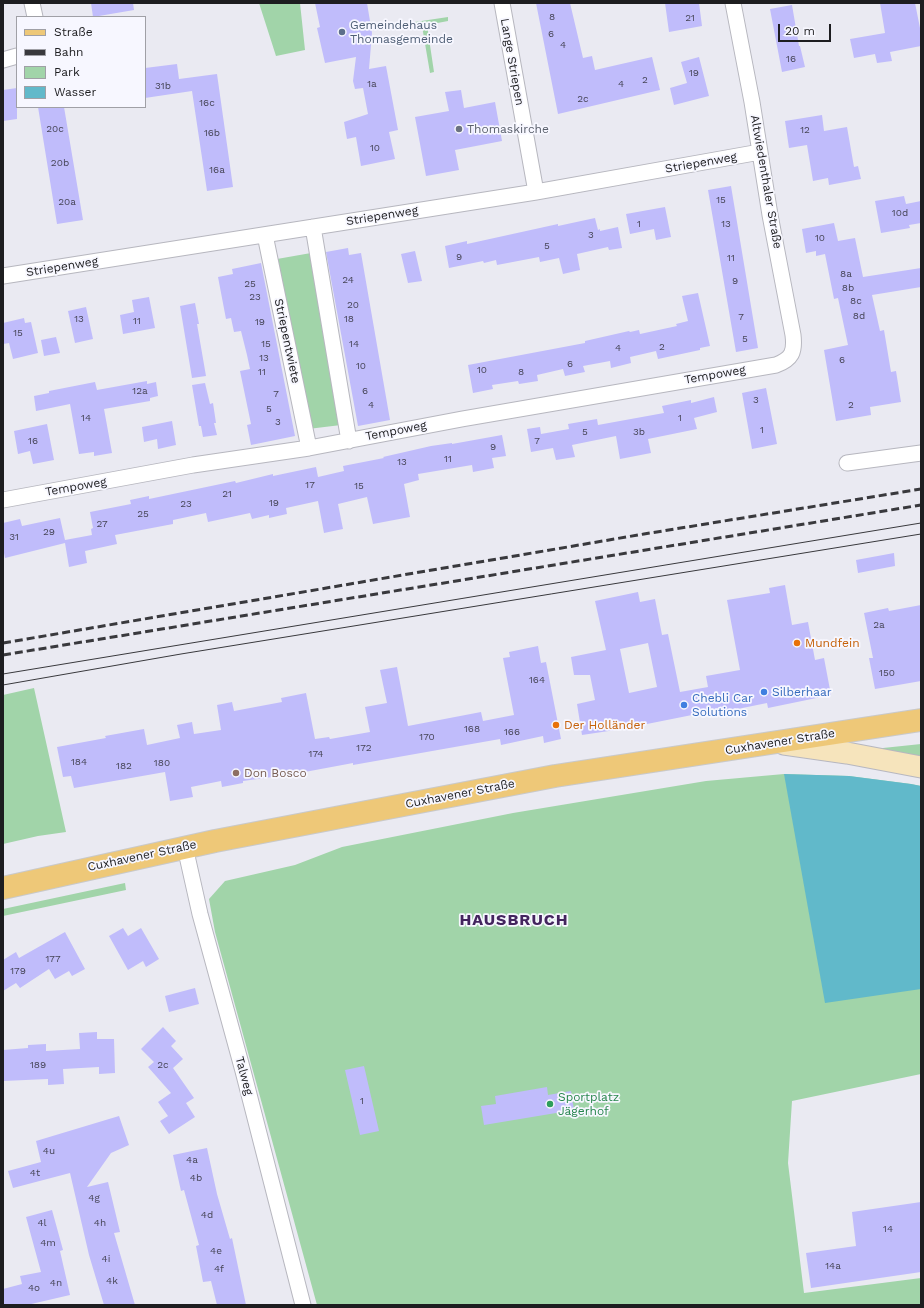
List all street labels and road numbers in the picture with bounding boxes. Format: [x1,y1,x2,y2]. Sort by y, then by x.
street label: Lange Striepen [497,17,527,107]
street label: Altwiedenthaler Straße [747,114,785,250]
street label: Striepenweg [664,150,738,176]
street label: Striepenweg [345,203,419,229]
street label: Striepenweg [25,254,99,280]
street label: Striepentwiete [271,297,303,385]
street label: Tempoweg [683,363,747,387]
street label: Tempoweg [364,418,428,444]
street label: Tempoweg [44,475,108,499]
street label: Cuxhavener Straße [724,726,836,758]
street label: Cuxhavener Straße [404,776,516,812]
street label: Cuxhavener Straße [86,837,198,875]
street label: Talweg [232,1055,256,1097]

